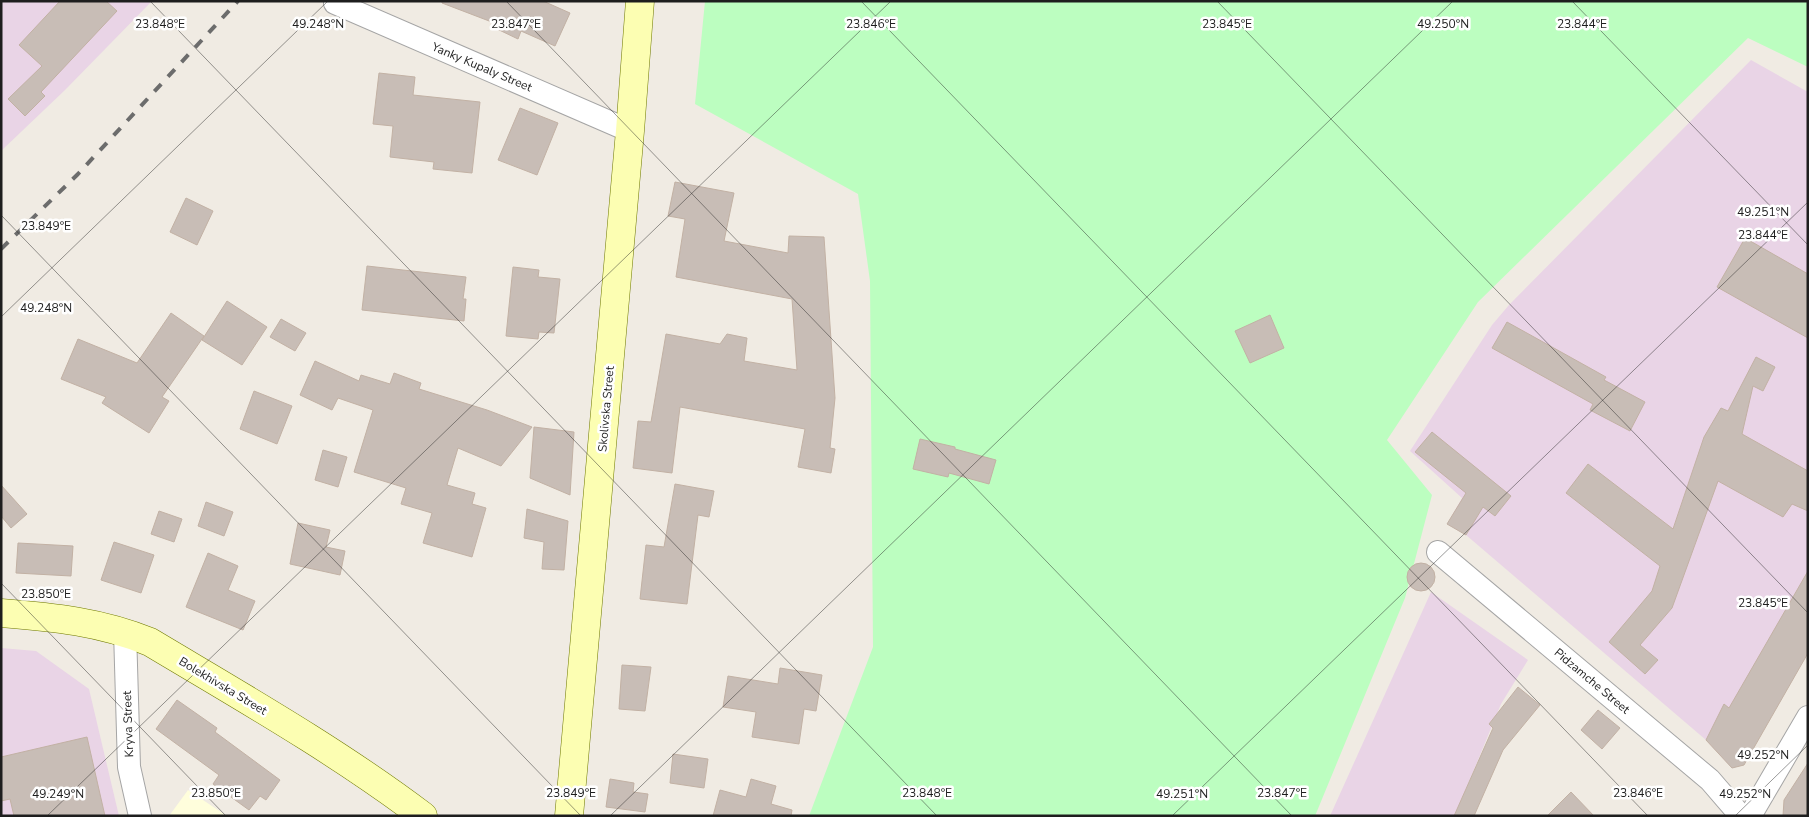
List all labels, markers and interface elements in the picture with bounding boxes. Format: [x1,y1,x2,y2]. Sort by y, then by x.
text: 23.848°E [135,16,185,32]
text: 49.248°N [292,16,344,32]
text: 23.847°E [491,16,541,32]
text: 23.846°E [846,16,896,32]
text: 23.845°E [1202,16,1252,32]
text: 49.250°N [1417,16,1469,32]
text: 23.844°E [1557,16,1607,32]
street label: Yanky Kupaly Street [429,38,535,96]
text: 49.251°N [1737,204,1789,220]
text: 23.849°E [21,218,71,234]
text: 23.844°E [1738,227,1788,243]
text: 49.248°N [20,300,72,316]
street label: Skolivska Street [594,365,618,453]
text: 23.850°E [21,586,71,602]
text: 23.845°E [1738,595,1788,611]
street label: Pidzamche Street [1551,645,1634,718]
street label: Bolekhivska Street [176,653,271,719]
street label: Kryva Street [119,690,137,758]
text: 49.252°N [1737,747,1789,763]
text: 23.850°E [191,785,241,801]
text: 23.849°E [546,785,596,801]
text: 23.848°E [902,785,952,801]
text: 23.847°E [1257,785,1307,801]
text: 23.846°E [1613,785,1663,801]
text: 49.249°N [32,786,84,802]
text: 49.251°N [1156,786,1208,802]
text: 49.252°N [1719,786,1771,802]

